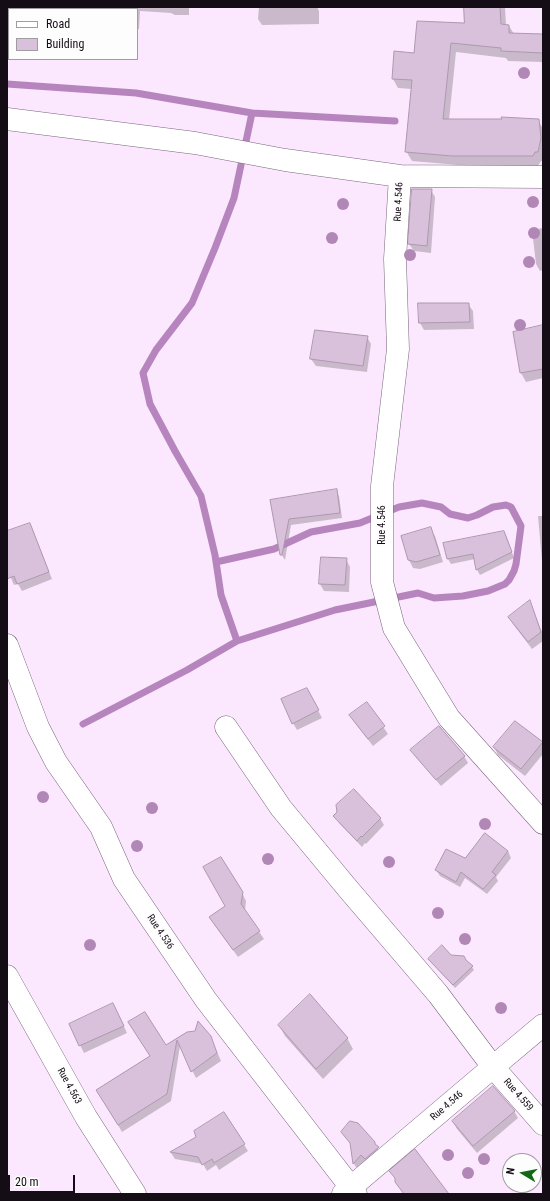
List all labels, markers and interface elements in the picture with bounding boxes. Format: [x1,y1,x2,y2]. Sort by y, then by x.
legend [8,8,138,60]
text: Road [46,17,70,31]
text: Building [46,37,84,51]
street label: Rue 4.546 [392,182,406,222]
street label: Rue 4.546 [376,505,388,545]
street label: Rue 4.536 [144,912,176,952]
street label: Rue 4.563 [54,1066,84,1106]
street label: Rue 4.559 [501,1076,535,1114]
street label: Rue 4.546 [428,1089,466,1123]
north arrow [502,1153,542,1193]
scale bar [10,1167,77,1193]
text: N [504,1167,518,1175]
text: 20 m [15,1175,39,1189]

